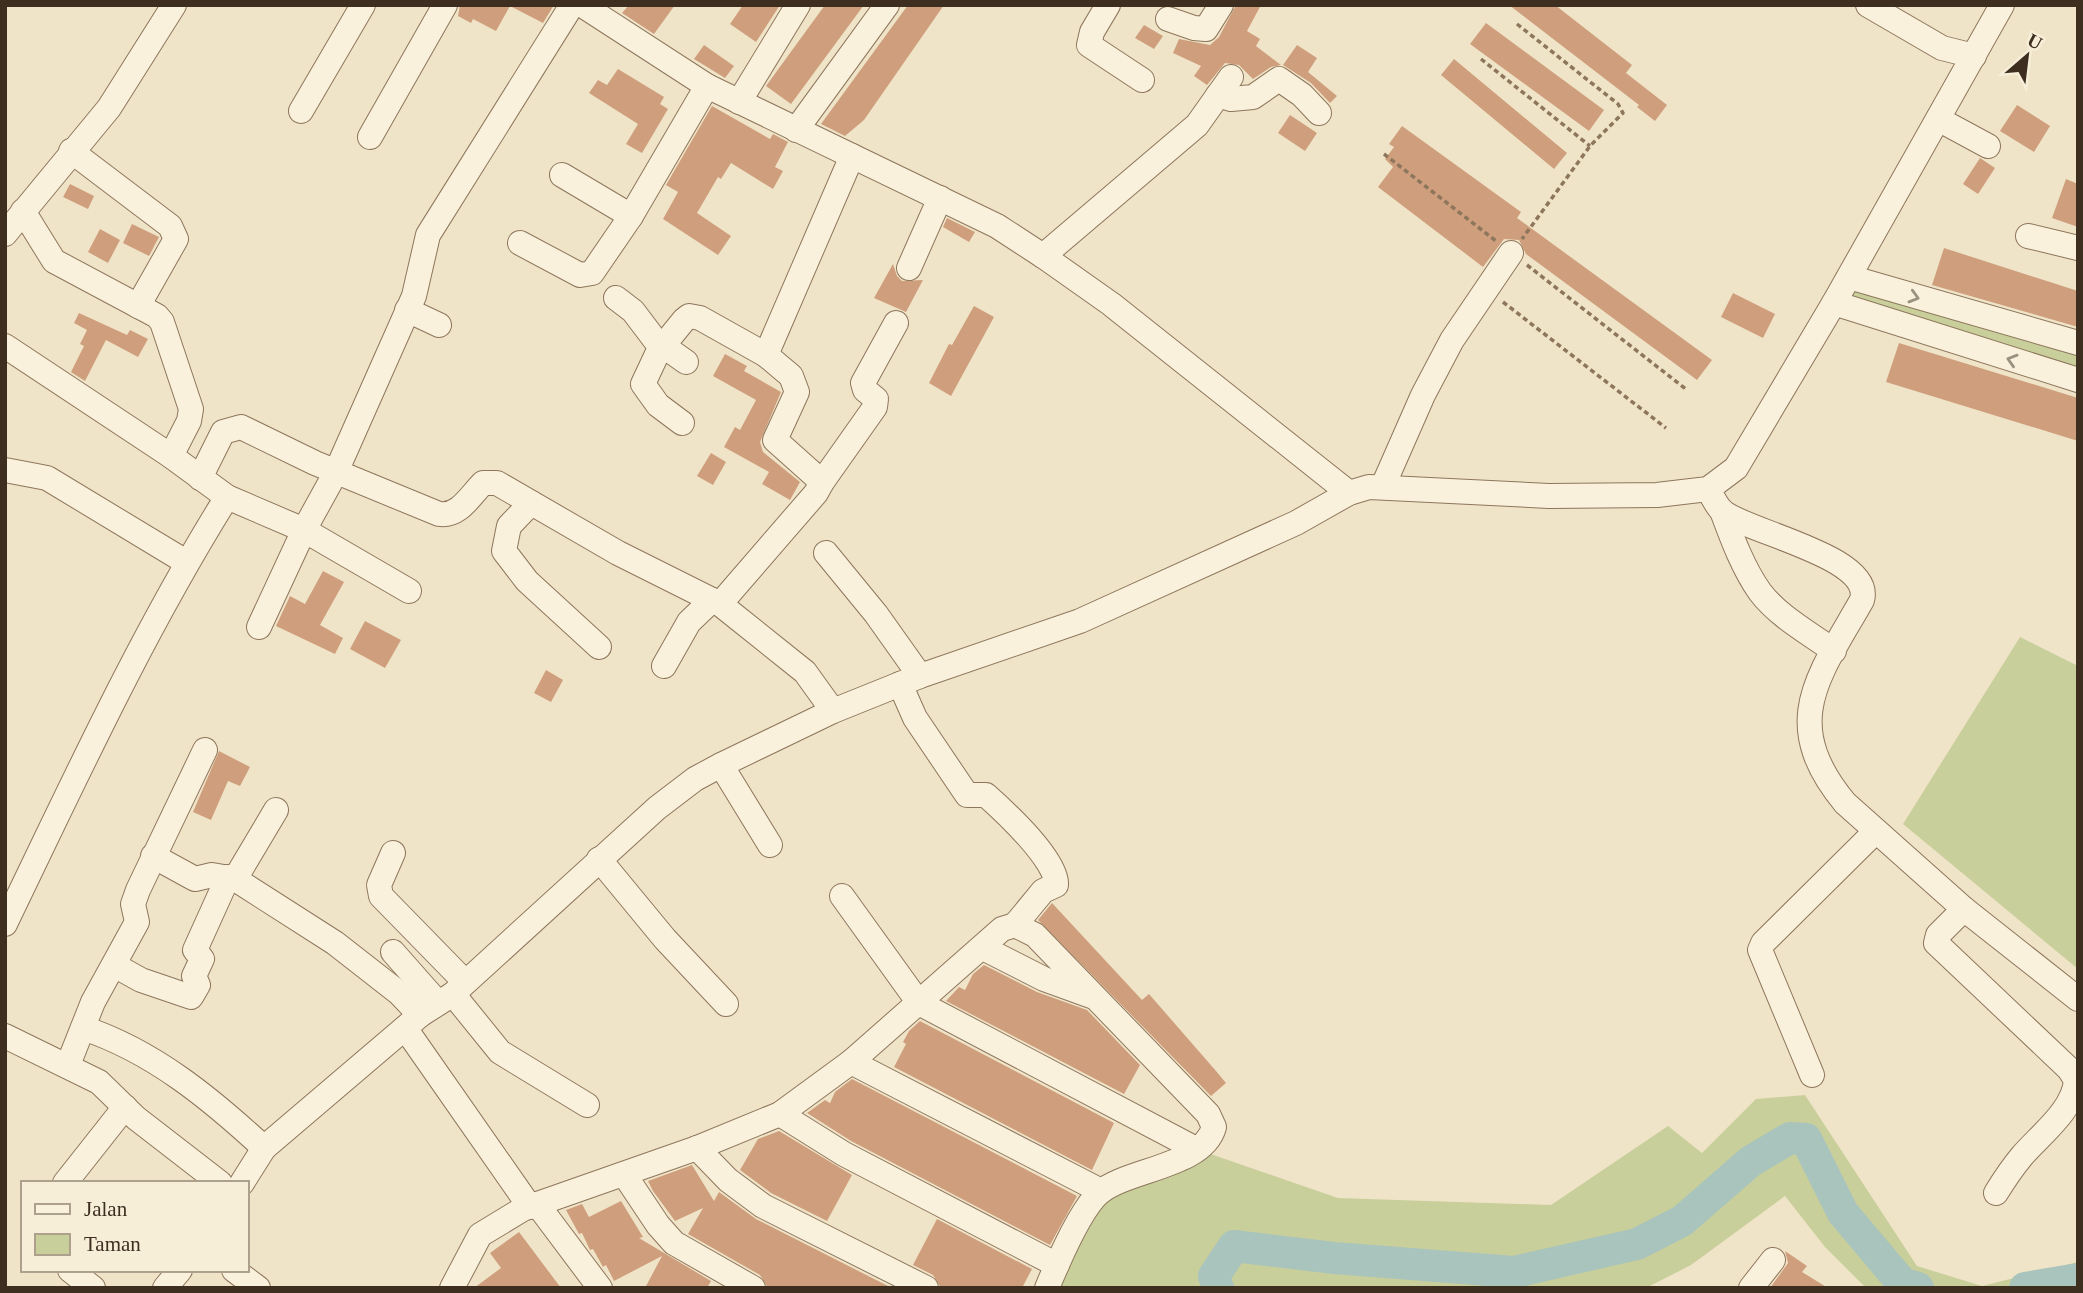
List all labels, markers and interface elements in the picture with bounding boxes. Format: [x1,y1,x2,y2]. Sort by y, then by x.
north arrow [1992,21,2062,91]
text: U [2024,29,2046,54]
one-way arrow [1908,289,1920,303]
one-way arrow [2007,353,2019,368]
legend [21,1181,248,1272]
text: Jalan [84,1197,128,1221]
text: Taman [84,1232,141,1256]

